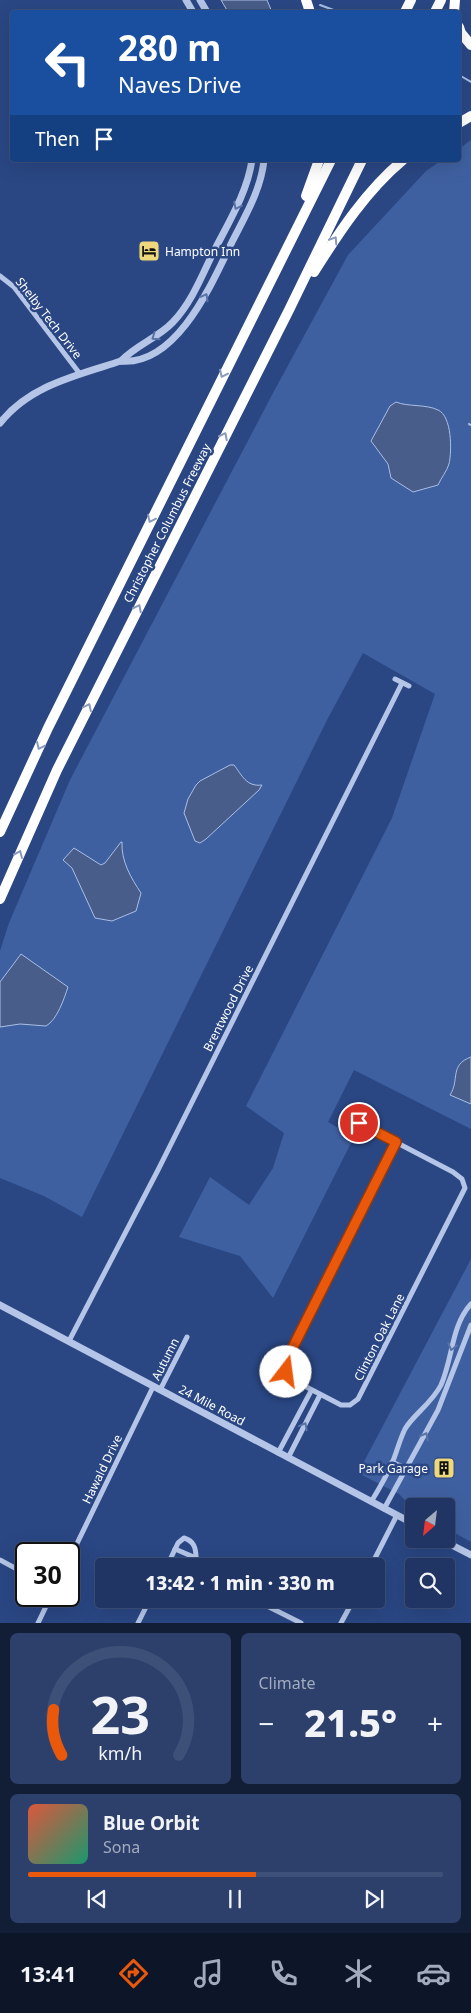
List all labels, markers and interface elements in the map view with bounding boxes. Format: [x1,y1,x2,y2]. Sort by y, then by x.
text: 280 m [118,24,221,71]
icon: left [35,30,100,95]
text: Naves Drive [118,69,241,99]
icon: arrive [90,125,118,153]
text: Then [35,126,80,152]
one-way arrow [232,201,243,210]
one-way arrow [328,236,337,246]
hotel icon: Hampton Inn [137,239,161,263]
place label: Hampton Inn [165,243,240,260]
street label: Shelby Tech Drive [12,274,86,362]
one-way arrow [199,293,209,302]
one-way arrow [151,331,161,340]
one-way arrow [219,369,230,378]
one-way arrow [218,433,228,442]
street label: Christopher Columbus Freeway [119,440,215,606]
one-way arrow [147,514,157,523]
one-way arrow [132,604,142,613]
one-way arrow [82,703,92,712]
one-way arrow [36,740,46,749]
one-way arrow [12,850,23,859]
street label: Brentwood Drive [199,962,257,1054]
pin [338,1102,380,1144]
icon: arrive [345,1109,373,1137]
street label: Clinton Oak Lane [350,1290,409,1384]
street label: Autumn [147,1335,183,1383]
one-way arrow [447,1343,458,1352]
position arrow [259,1345,311,1397]
street label: 24 Mile Road [176,1380,248,1430]
one-way arrow [298,1423,308,1432]
street label: Hawald Drive [78,1431,126,1506]
one-way arrow [419,1432,429,1441]
building icon: Park Garage [432,1456,456,1480]
place label: Park Garage [358,1460,428,1477]
north arrow [405,1498,455,1548]
map controls [405,1498,455,1608]
speed limit sign: 30 [15,1542,80,1607]
button: search [405,1558,455,1608]
text: 13:42 · 1 min · 330 m [145,1570,335,1596]
text: Climate [259,1672,316,1694]
text: 23 [91,1678,150,1749]
text: 21.5° [304,1696,397,1748]
text: − [259,1704,275,1742]
text: + [427,1704,443,1742]
text: km/h [98,1741,142,1765]
text: Blue Orbit [103,1810,199,1836]
text: Sona [103,1836,140,1858]
icon: previous [83,1885,111,1913]
icon: pause [221,1885,249,1913]
icon: next [360,1885,388,1913]
icon: directions [116,1956,151,1991]
icon: music [191,1956,226,1991]
icon: phone [266,1956,301,1991]
icon: climate [341,1956,376,1991]
icon: car [416,1956,451,1991]
text: 13:41 [20,1958,76,1988]

